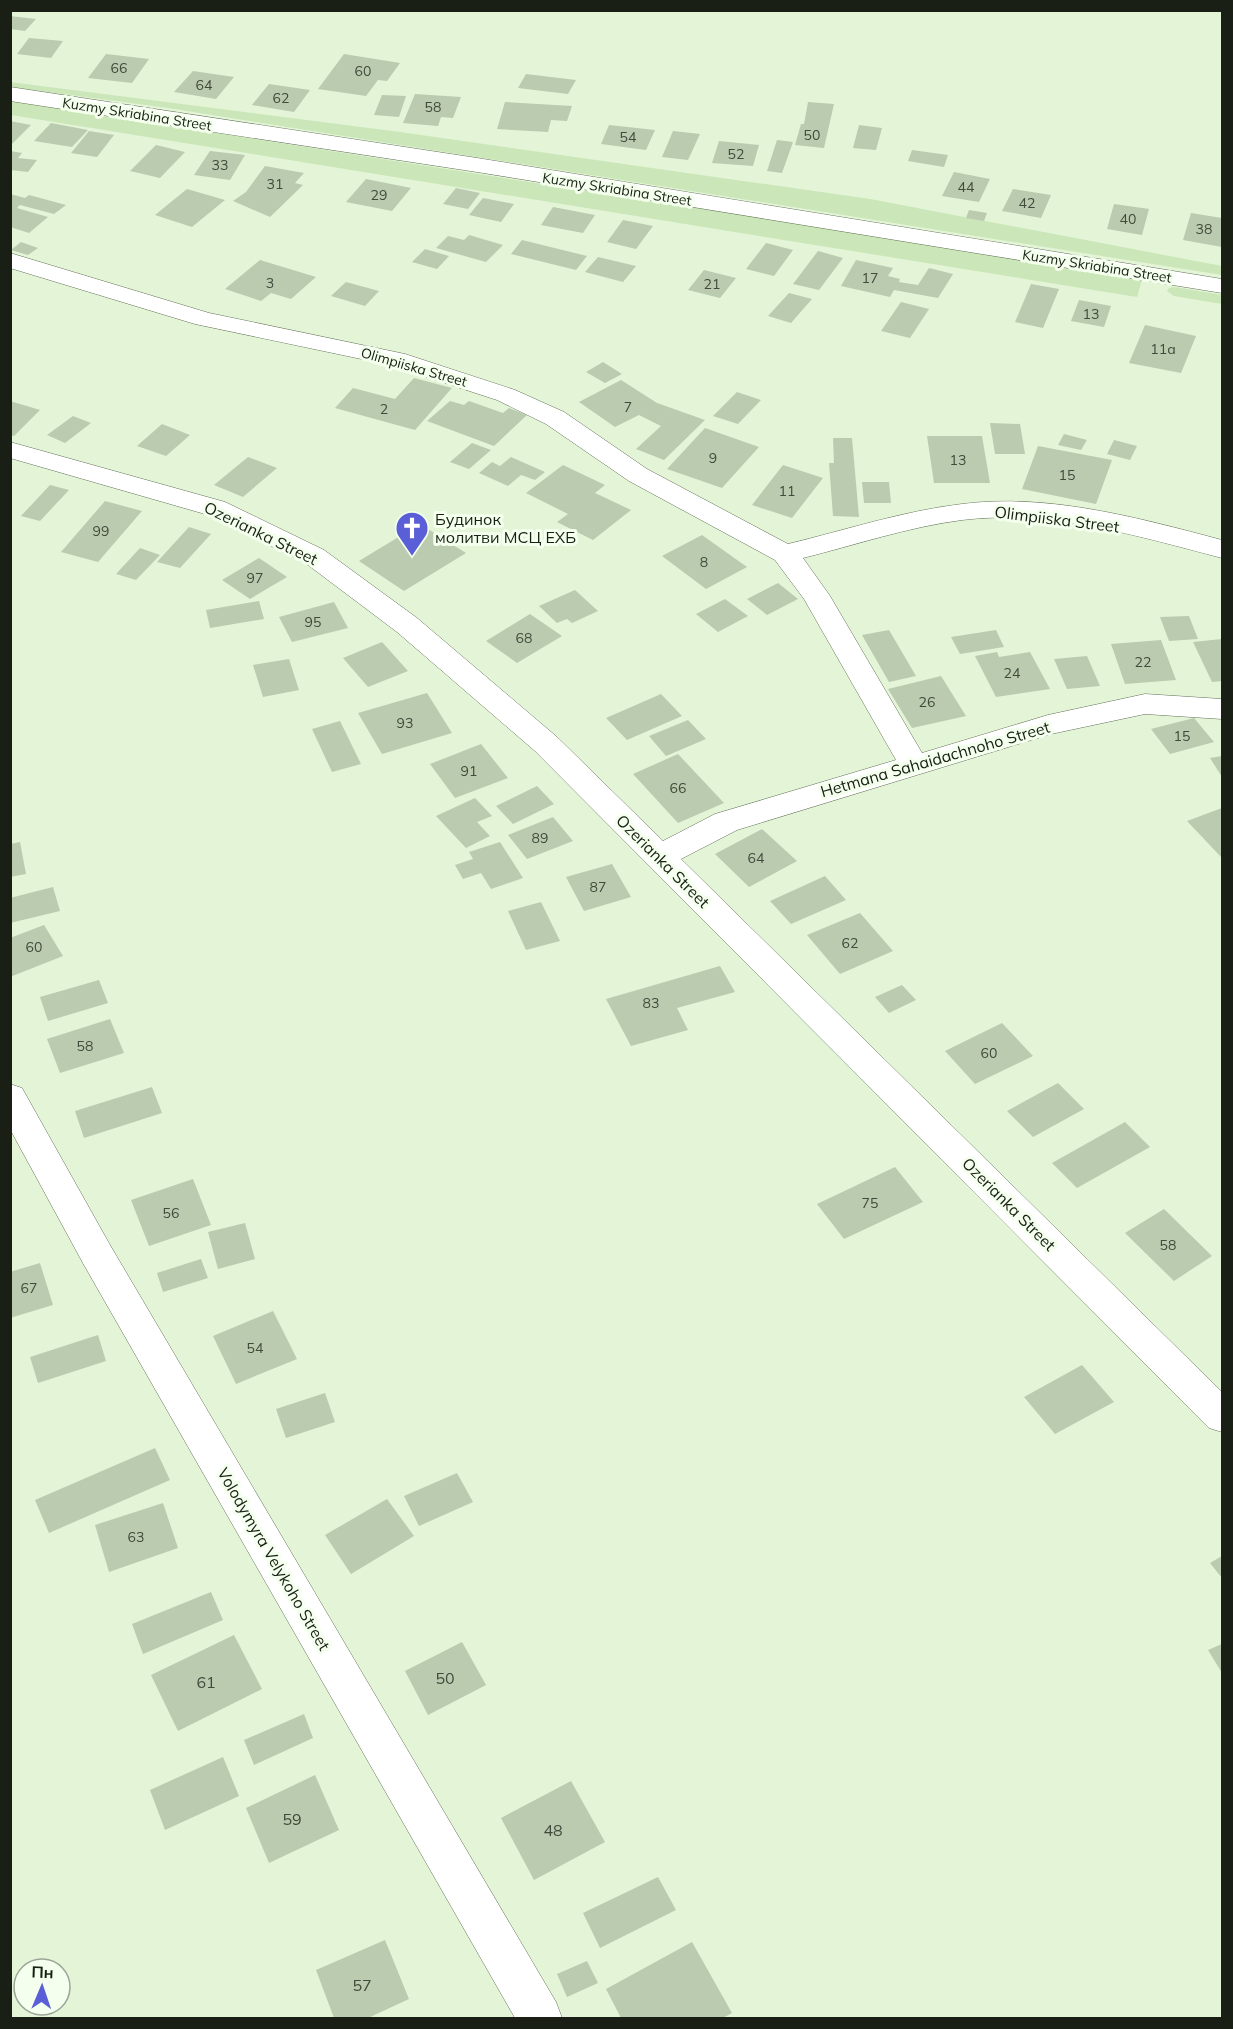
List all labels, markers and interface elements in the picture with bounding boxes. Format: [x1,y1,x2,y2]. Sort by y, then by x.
house number: 66 [111,59,127,77]
house number: 60 [355,62,371,80]
house number: 64 [196,76,213,94]
house number: 62 [273,89,289,107]
street label: Kuzmy Skriabina Street [61,93,213,135]
house number: 58 [425,98,441,116]
house number: 50 [804,126,820,144]
house number: 54 [620,128,637,146]
house number: 52 [728,145,744,163]
house number: 33 [212,156,228,174]
street label: Kuzmy Skriabina Street [541,168,693,210]
house number: 31 [267,175,283,193]
house number: 44 [958,178,975,196]
house number: 29 [371,186,387,204]
house number: 42 [1019,194,1035,212]
house number: 40 [1120,210,1136,228]
house number: 38 [1196,220,1212,238]
street label: Kuzmy Skriabina Street [1021,245,1173,287]
house number: 17 [862,269,878,287]
house number: 3 [266,274,274,292]
house number: 21 [704,275,720,293]
house number: 13 [1083,305,1099,323]
house number: 11а [1150,340,1176,358]
street label: Olimpiiska Street [359,343,469,391]
house number: 7 [624,398,632,416]
house number: 2 [380,400,388,418]
house number: 9 [709,449,717,467]
house number: 13 [950,451,966,469]
house number: 15 [1059,466,1075,484]
house number: 11 [779,482,795,500]
street label: Ozerianka Street [201,497,321,569]
street label: Olimpiiska Street [994,501,1121,537]
place label: Будинок молитви МСЦ ЕХБ [435,509,576,547]
church icon: Будинок молитви МСЦ ЕХБ [394,510,430,557]
house number: 99 [93,522,109,540]
house number: 8 [700,553,708,571]
house number: 97 [247,569,263,587]
house number: 95 [305,613,321,631]
house number: 68 [516,629,532,647]
house number: 22 [1135,653,1151,671]
house number: 24 [1004,664,1021,682]
house number: 26 [919,693,935,711]
house number: 93 [397,714,413,732]
street label: Hetmana Sahaidachnoho Street [818,717,1052,801]
house number: 15 [1174,727,1190,745]
house number: 91 [461,762,477,780]
house number: 66 [670,779,686,797]
street label: Ozerianka Street [612,810,714,912]
house number: 89 [532,829,548,847]
house number: 64 [748,849,765,867]
house number: 87 [590,878,606,896]
house number: 62 [842,934,858,952]
house number: 60 [26,938,42,956]
house number: 83 [643,994,659,1012]
house number: 58 [77,1037,93,1055]
house number: 60 [981,1044,997,1062]
street label: Ozerianka Street [958,1153,1060,1255]
house number: 75 [862,1194,878,1212]
house number: 56 [163,1204,179,1222]
house number: 58 [1160,1236,1176,1254]
house number: 67 [21,1279,37,1297]
house number: 54 [247,1339,264,1357]
street label: Volodymyra Velykoho Street [213,1464,335,1654]
house number: 63 [128,1528,144,1546]
house number: 50 [435,1668,455,1688]
house number: 61 [196,1672,216,1692]
house number: 59 [282,1809,302,1829]
house number: 48 [543,1820,563,1840]
north arrow [12,1957,72,2017]
text: Пн [31,1962,54,1982]
house number: 57 [352,1975,372,1995]

